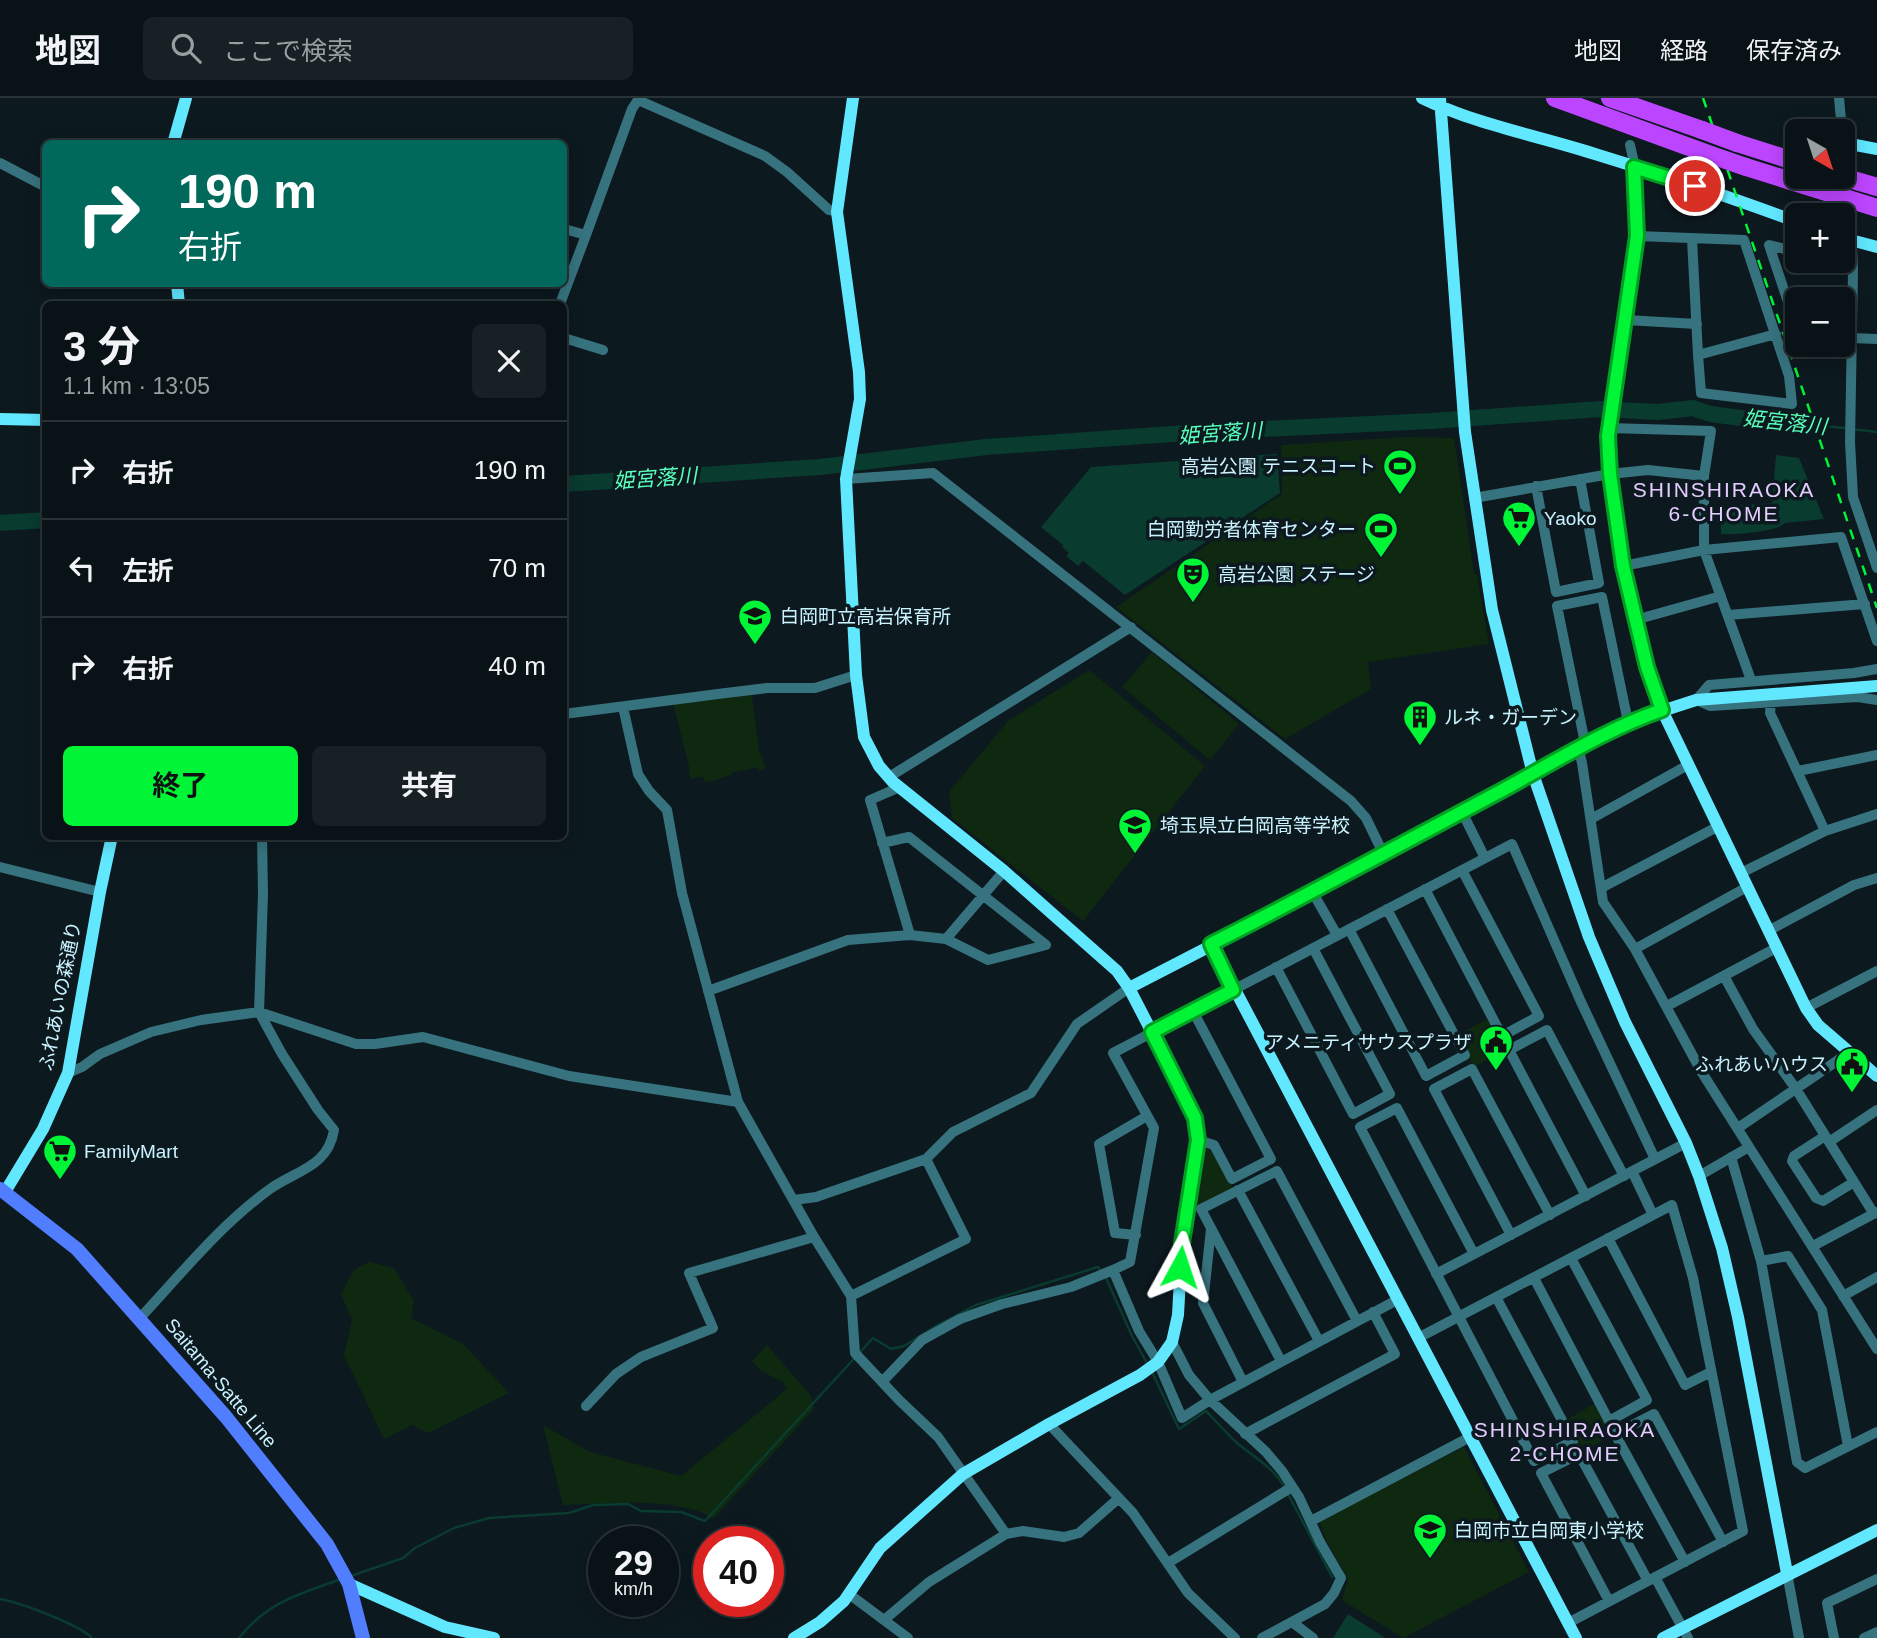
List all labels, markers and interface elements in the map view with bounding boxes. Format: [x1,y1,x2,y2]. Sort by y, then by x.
search box [143,17,633,80]
icon: search [167,29,205,67]
text: 地図 [35,32,101,69]
text: ここで検索 [223,36,353,66]
text: 地図 [1574,37,1622,64]
text: 経路 [1660,37,1708,64]
text: 保存済み [1746,37,1842,64]
north arrow [1785,119,1855,189]
map controls [1785,119,1855,357]
pin [1665,156,1725,216]
text: 190 m [178,164,317,218]
icon: arrive [1676,167,1714,205]
icon: right [63,168,154,259]
button: + [1785,203,1855,273]
text: 右折 [178,229,242,265]
button: − [1785,287,1855,357]
text: 3 分 [63,323,140,370]
button: close [472,324,546,398]
text: 1.1 km · 13:05 [63,373,210,399]
water label: 姫宮落川 [1742,406,1830,438]
water label: 姫宮落川 [1177,418,1265,447]
sports icon: 高岩公園 テニスコート [1381,447,1419,496]
icon: right [63,451,101,489]
text: 190 m [474,455,546,485]
place label: 高岩公園 テニスコート [1181,456,1376,477]
text: 右折 [122,458,174,488]
water label: 姫宮落川 [612,463,700,492]
district label: SHINSHIRAOKA 6-CHOME [1633,478,1815,525]
supermarket icon: Yaoko [1500,499,1538,548]
place label: Yaoko [1544,508,1596,529]
sports icon: 白岡勤労者体育センター [1362,510,1400,559]
place label: 白岡勤労者体育センター [1147,519,1356,540]
icon: left [63,549,101,587]
text: 70 m [488,553,546,583]
theatre icon: 高岩公園 ステージ [1174,555,1212,604]
text: 左折 [122,556,174,586]
place label: 高岩公園 ステージ [1218,564,1375,585]
school or university icon: 白岡町立高岩保育所 [736,597,774,646]
place label: 白岡町立高岩保育所 [780,606,951,627]
icon: right [63,647,101,685]
text: 40 m [488,651,546,681]
text: 右折 [122,654,174,684]
building icon: ルネ・ガーデン [1401,698,1439,747]
place label: ルネ・ガーデン [1444,707,1577,728]
button: 終了 [63,746,298,826]
button: 共有 [312,746,546,826]
school or university icon: 埼玉県立白岡高等学校 [1116,806,1154,855]
place label: 埼玉県立白岡高等学校 [1160,815,1350,836]
street label: ふれあいの森通り [35,919,85,1073]
public building icon: アメニティサウスプラザ [1477,1023,1515,1072]
place label: アメニティサウスプラザ [1265,1032,1472,1053]
public building icon: ふれあいハウス [1833,1045,1871,1094]
place label: ふれあいハウス [1695,1054,1828,1075]
supermarket icon: FamilyMart [41,1132,79,1181]
place label: FamilyMart [84,1141,179,1162]
position arrow [1143,1230,1217,1304]
street label: Saitama-Satte Line [161,1314,281,1452]
district label: SHINSHIRAOKA 2-CHOME [1474,1418,1656,1465]
school or university icon: 白岡市立白岡東小学校 [1411,1511,1449,1560]
place label: 白岡市立白岡東小学校 [1454,1520,1644,1541]
speed limit sign: 40 [693,1526,784,1617]
text: 29 [614,1543,653,1582]
text: km/h [614,1579,653,1599]

